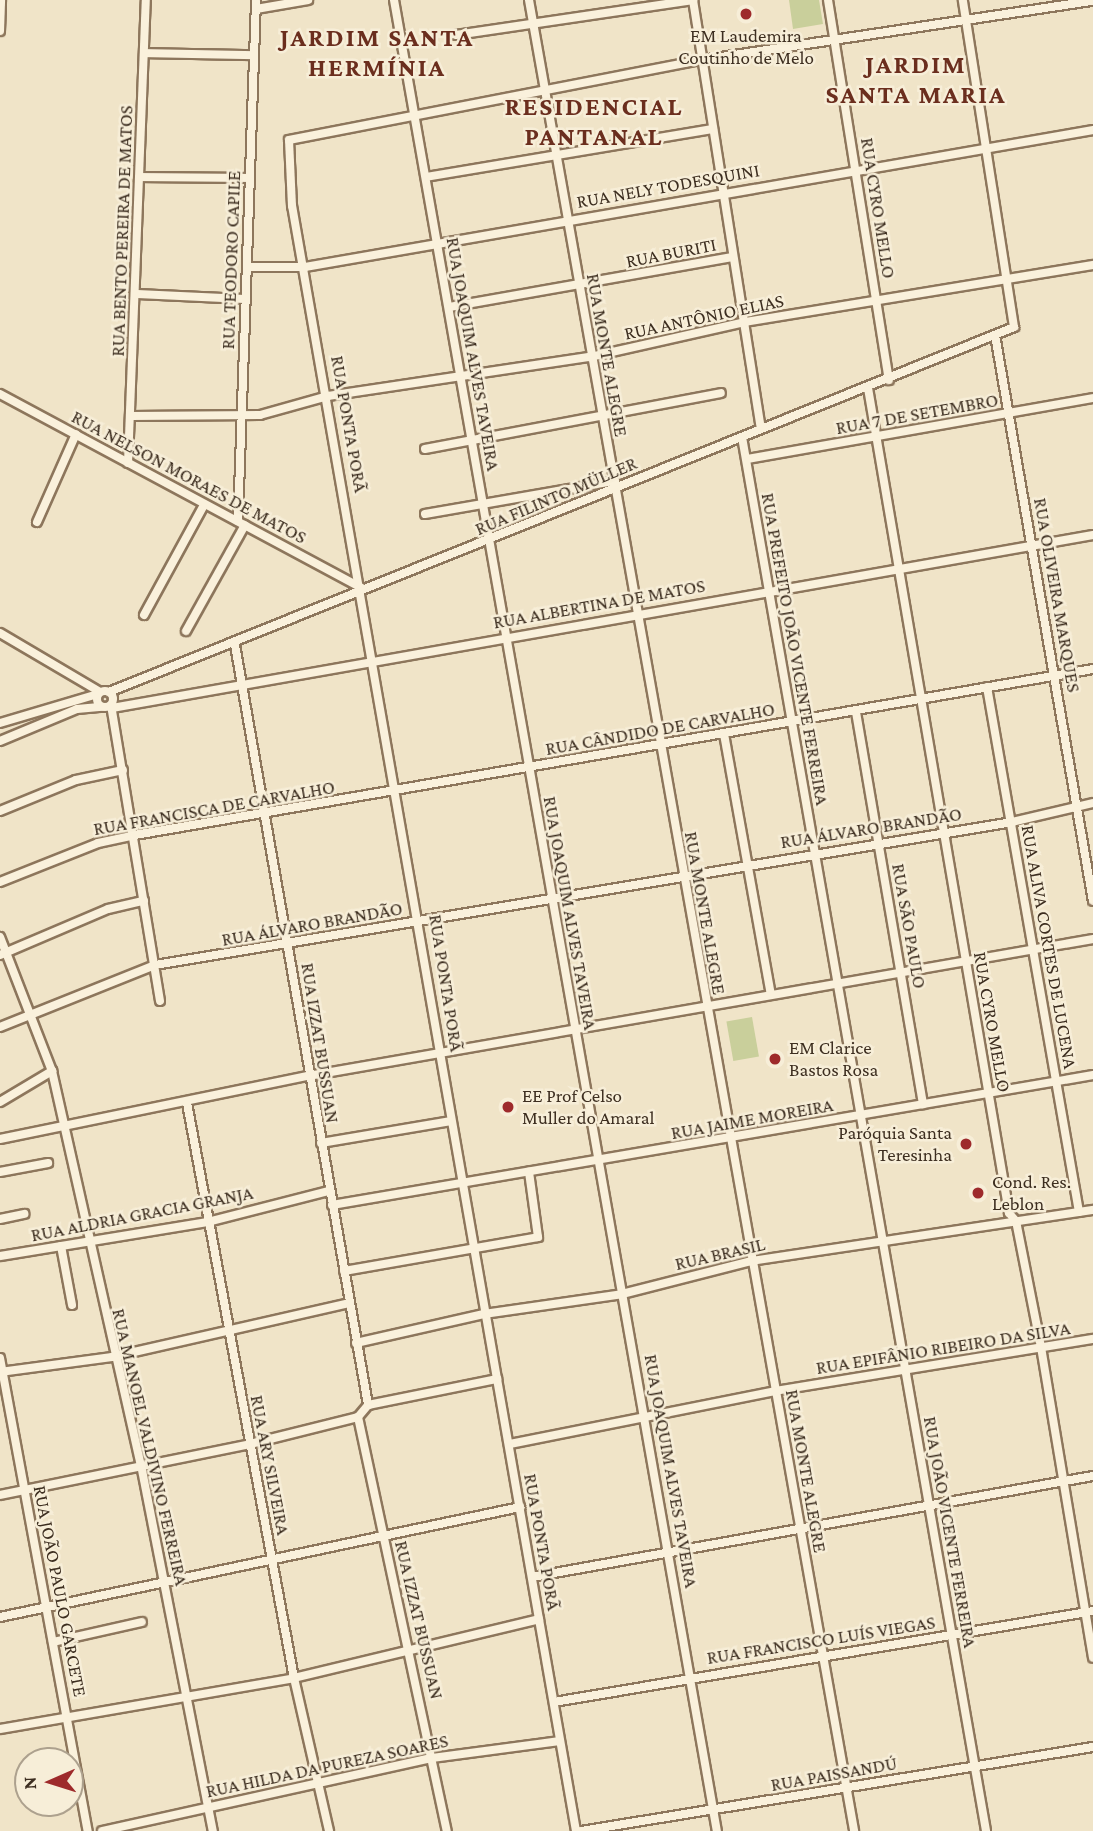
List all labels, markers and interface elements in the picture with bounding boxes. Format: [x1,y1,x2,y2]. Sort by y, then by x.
marker: EM Laudemira Coutinho de Melo [738,6,754,22]
district label: JARDIM SANTA HERMÍNIA [281,22,473,84]
place label: EM Laudemira Coutinho de Melo [678,25,814,69]
district label: JARDIM SANTA MARIA [827,49,1005,110]
district label: RESIDENCIAL PANTANAL [506,91,682,152]
street label: RUA BENTO PEREIRA DE MATOS [106,105,138,357]
street label: RUA CYRO MELLO [856,136,900,280]
street label: RUA NELY TODESQUINI [575,159,761,213]
street label: RUA TEODORO CAPILE [216,170,246,350]
street label: RUA BURITI [624,233,718,273]
street label: RUA JOAQUIM ALVES TAVEIRA [441,235,505,473]
street label: RUA MONTE ALEGRE [581,272,633,438]
street label: RUA ANTÔNIO ELIAS [622,289,786,345]
street label: RUA PONTA PORÃ [326,354,372,494]
street label: RUA 7 DE SETEMBRO [834,388,1000,440]
street label: RUA NELSON MORAES DE MATOS [68,405,310,549]
street label: RUA FILINTO MÜLLER [472,452,640,540]
street label: RUA PREFEITO JOÃO VICENTE FERREIRA [756,491,834,807]
street label: RUA OLIVEIRA MARQUES [1029,496,1085,694]
street label: RUA ALBERTINA DE MATOS [491,574,707,634]
street label: RUA CÂNDIDO DE CARVALHO [544,698,776,760]
street label: RUA FRANCISCA DE CARVALHO [92,776,336,840]
street label: RUA JOAQUIM ALVES TAVEIRA [538,794,602,1032]
street label: RUA ÁLVARO BRANDÃO [779,802,963,854]
street label: RUA ALIVA CORTES DE LUCENA [1016,823,1082,1071]
street label: RUA MONTE ALEGRE [679,830,731,996]
street label: RUA SÃO PAULO [887,862,931,990]
street label: RUA ÁLVARO BRANDÃO [220,897,404,951]
street label: RUA PONTA PORÃ [424,913,468,1053]
street label: RUA CYRO MELLO [968,950,1016,1094]
street label: RUA IZZAT BUSSUAN [296,961,344,1125]
place label: EM Clarice Bastos Rosa [789,1037,878,1081]
marker: EM Clarice Bastos Rosa [767,1051,783,1067]
place label: EE Prof Celso Muller do Amaral [522,1085,655,1129]
street label: RUA JAIME MOREIRA [669,1094,835,1144]
marker: EE Prof Celso Muller do Amaral [500,1099,516,1115]
place label: Paróquia Santa Teresinha [838,1122,952,1166]
marker: Paróquia Santa Teresinha [958,1136,974,1152]
place label: Cond. Res. Leblon [992,1171,1071,1215]
street label: RUA ALDRIA GRACIA GRANJA [29,1181,255,1247]
marker: Cond. Res. Leblon [970,1185,986,1201]
street label: RUA BRASIL [673,1233,767,1275]
street label: RUA MANOEL VALDIVINO FERREIRA [107,1306,193,1588]
street label: RUA EPIFÂNIO RIBEIRO DA SILVA [814,1317,1072,1379]
street label: RUA JOAQUIM ALVES TAVEIRA [639,1352,703,1590]
street label: RUA MONTE ALEGRE [780,1388,832,1554]
street label: RUA ARY SILVEIRA [245,1393,295,1537]
street label: RUA JOÃO VICENTE FERREIRA [918,1415,982,1649]
street label: RUA PONTA PORÃ [519,1472,565,1612]
street label: RUA JOÃO PAULO GARCETE [28,1483,92,1699]
street label: RUA IZZAT BUSSUAN [390,1538,448,1702]
street label: RUA FRANCISCO LUÍS VIEGAS [705,1611,937,1669]
street label: RUA HILDA DA PUREZA SOARES [204,1729,450,1803]
north arrow [14,1747,84,1817]
street label: RUA PAISSANDÚ [769,1752,899,1796]
text: N [19,1776,40,1790]

